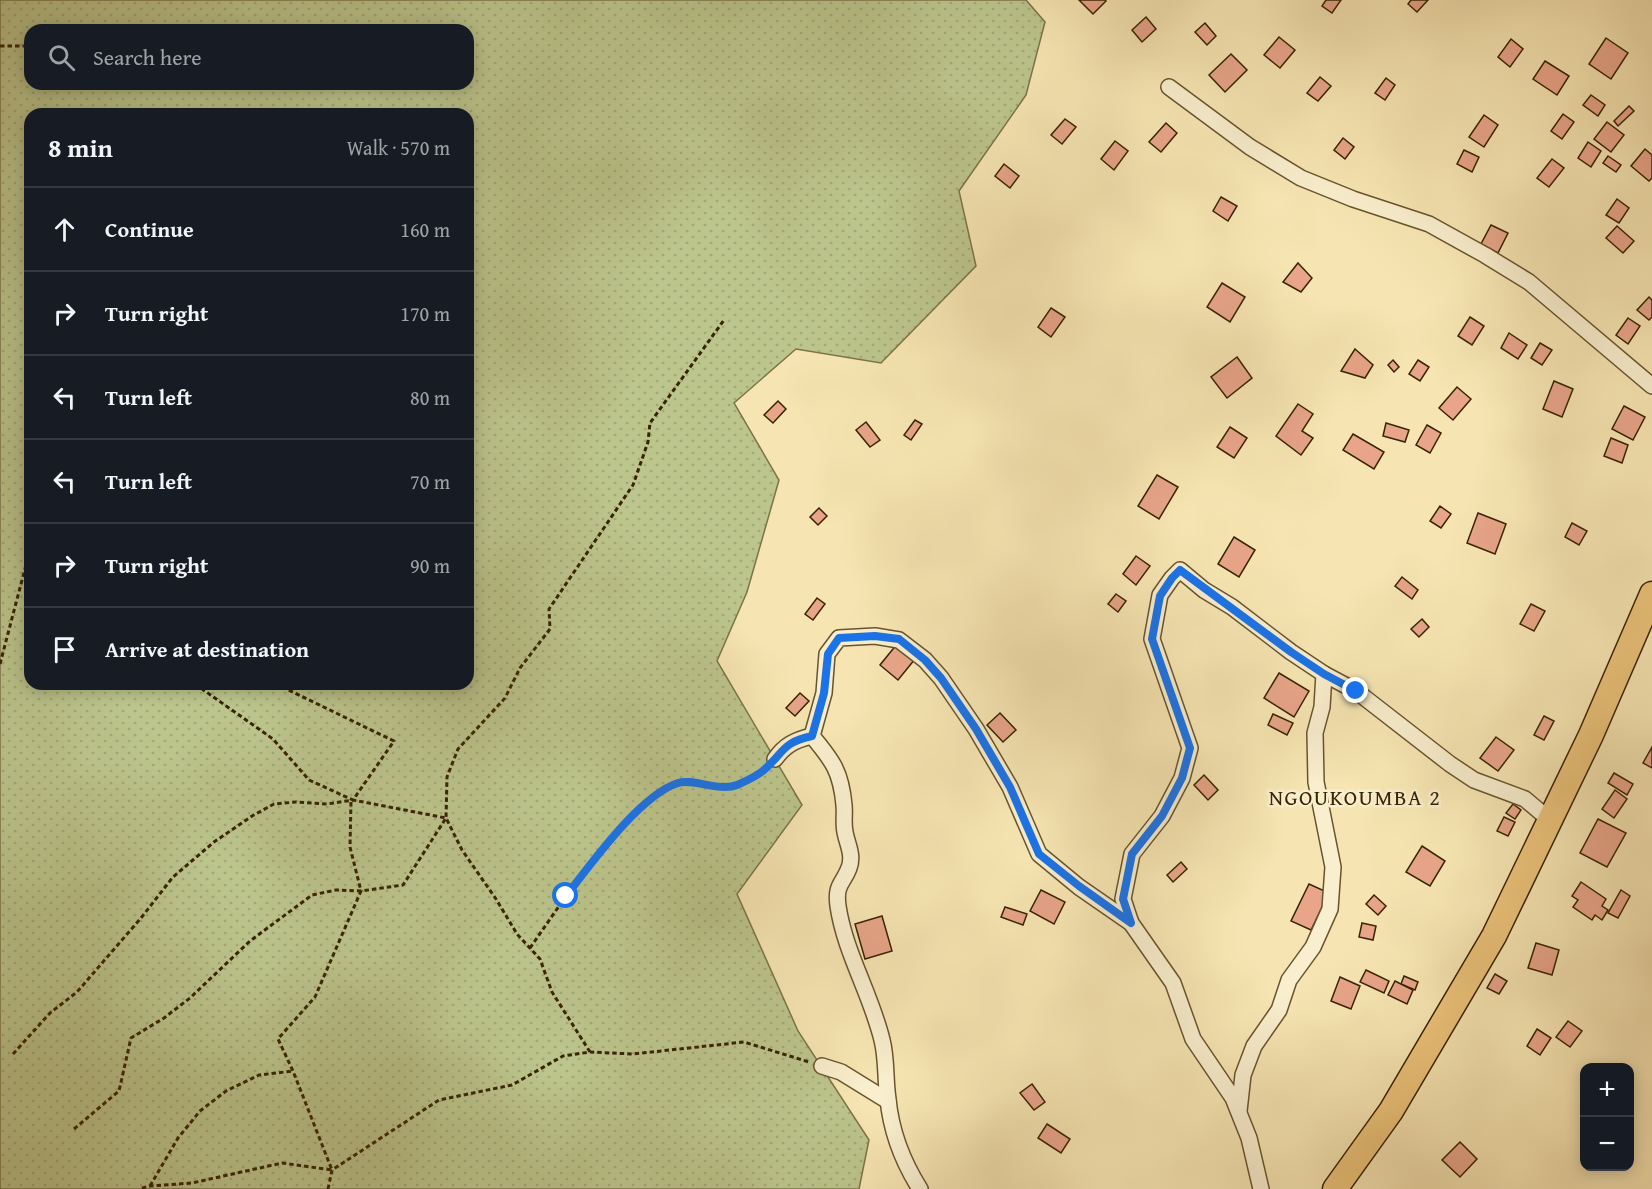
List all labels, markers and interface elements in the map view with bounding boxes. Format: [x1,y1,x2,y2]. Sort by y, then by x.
search box [24,24,474,90]
icon: search [45,41,78,74]
text: Search here [93,41,202,73]
text: 8 min [48,128,113,167]
text: Walk · 570 m [347,133,450,162]
icon: ahead [48,213,81,246]
text: Continue [105,213,194,245]
text: 160 m [400,215,450,244]
icon: right [48,297,81,330]
text: Turn right [105,297,208,329]
text: 170 m [400,299,450,328]
icon: left [48,381,81,414]
text: Turn left [105,381,192,413]
text: 80 m [410,383,450,412]
icon: left [48,465,81,498]
text: Turn left [105,465,192,497]
text: 70 m [410,467,450,496]
icon: right [48,549,81,582]
text: Turn right [105,549,208,581]
text: 90 m [410,551,450,580]
icon: arrive [48,633,81,666]
text: Arrive at destination [105,633,309,665]
route end [1342,677,1368,703]
district label: NGOUKOUMBA 2 [1269,781,1441,813]
route start [552,882,578,908]
map controls [1580,1063,1634,1171]
button: + [1580,1063,1634,1117]
button: − [1580,1117,1634,1171]

